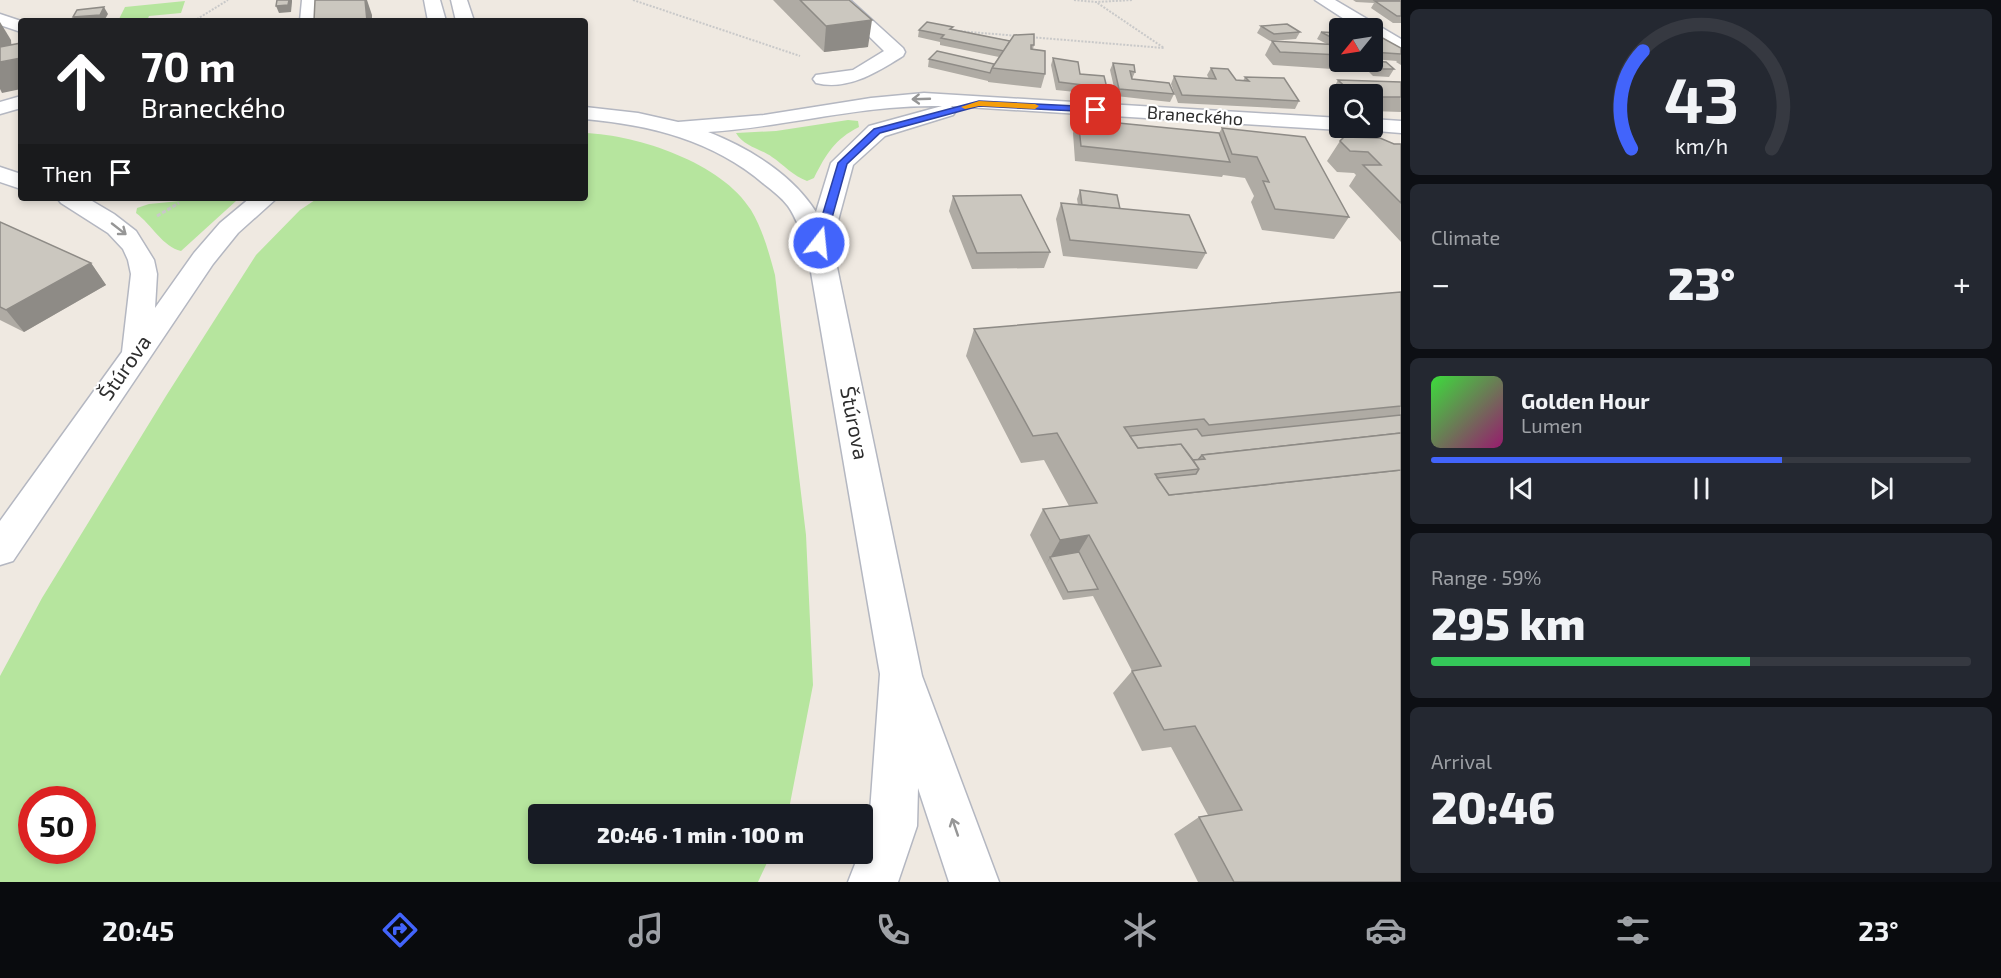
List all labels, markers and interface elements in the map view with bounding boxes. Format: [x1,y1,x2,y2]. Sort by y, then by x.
north arrow [1329,18,1383,72]
map controls [1329,18,1383,138]
text: 70 m [141,40,236,90]
icon: ahead [42,42,120,120]
text: 43 [1663,61,1739,136]
pin [1070,84,1121,135]
button: search [1329,84,1383,138]
text: Braneckého [141,91,286,123]
one-way arrow [911,93,931,105]
icon: arrive [1079,93,1112,126]
street label: Braneckého [1146,101,1244,129]
text: km/h [1674,133,1728,158]
icon: arrive [104,156,137,189]
text: Then [42,160,92,186]
position arrow [787,211,851,275]
one-way arrow [111,222,127,235]
text: Climate [1431,225,1500,249]
text: 23° [1668,255,1735,309]
text: − [1431,263,1450,303]
text: + [1953,263,1971,303]
street label: Štúrova [92,330,155,405]
street label: Štúrova [836,384,875,461]
text: Golden Hour [1521,387,1650,413]
text: Lumen [1521,413,1583,437]
icon: previous [1505,472,1538,505]
icon: pause [1685,472,1718,505]
icon: next [1865,472,1898,505]
text: Range · 59% [1431,565,1541,589]
text: 295 km [1431,595,1586,649]
text: Arrival [1431,749,1492,773]
text: 20:46 [1431,779,1555,833]
speed limit sign: 50 [18,786,96,864]
one-way arrow [948,818,959,837]
text: 20:46 · 1 min · 100 m [597,821,804,847]
icon: directions [379,909,421,951]
icon: music [625,909,667,951]
icon: phone [872,909,914,951]
icon: climate [1119,909,1161,951]
icon: car [1365,909,1407,951]
icon: filters [1612,909,1654,951]
text: 20:45 [102,914,174,946]
text: 23° [1858,914,1899,946]

